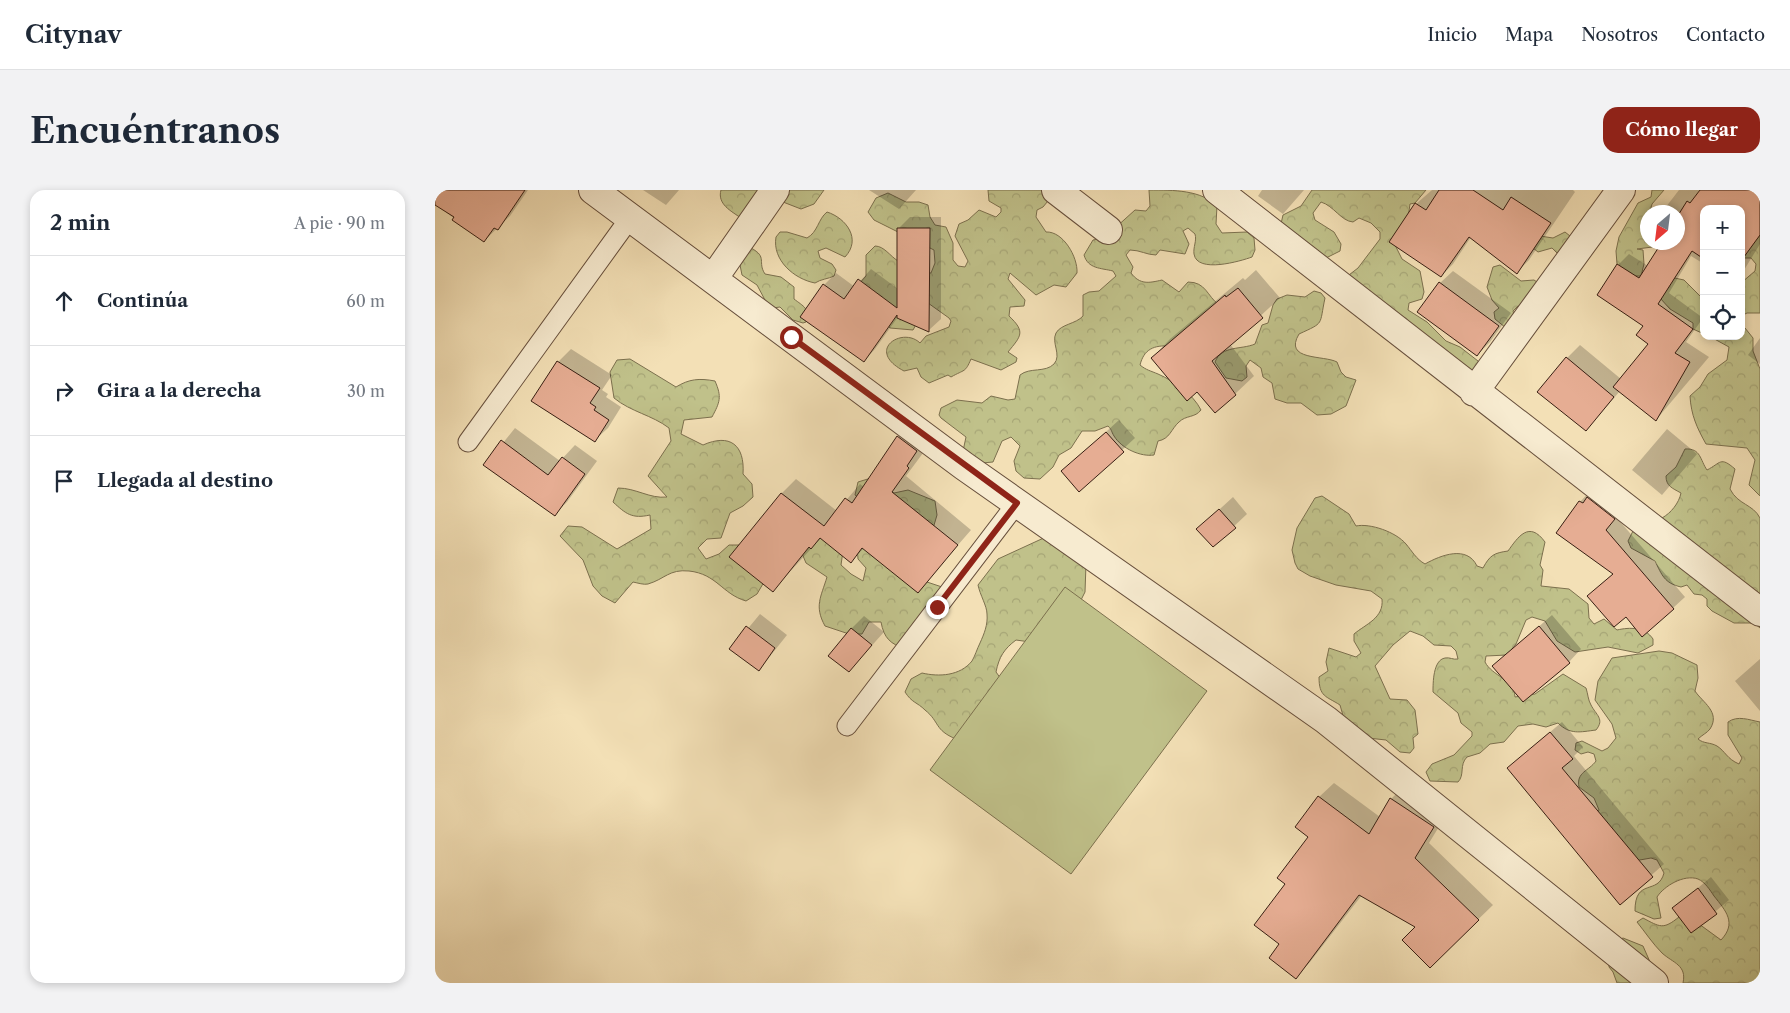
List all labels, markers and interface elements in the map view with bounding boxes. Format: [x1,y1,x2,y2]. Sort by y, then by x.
text: Citynav [25,20,122,49]
text: Inicio [1428,24,1477,46]
text: Mapa [1505,24,1553,46]
text: Nosotros [1581,24,1658,46]
text: Contacto [1686,24,1765,46]
button: Cómo llegar [1603,107,1760,153]
text: Encuéntranos [30,109,280,152]
north arrow [1640,205,1685,250]
map controls [1700,205,1745,340]
button: + [1700,205,1745,250]
text: 2 min [50,210,110,235]
text: A pie · 90 m [294,213,385,233]
button: − [1700,250,1745,295]
icon: ahead [50,287,78,315]
text: Continúa [97,289,188,312]
text: 60 m [346,291,385,311]
button: locate [1700,295,1745,340]
route start [780,326,803,349]
icon: right [50,377,78,405]
text: Gira a la derecha [97,379,261,402]
text: 30 m [347,381,385,401]
icon: arrive [50,467,78,495]
text: Llegada al destino [97,469,273,492]
route end [926,596,949,619]

